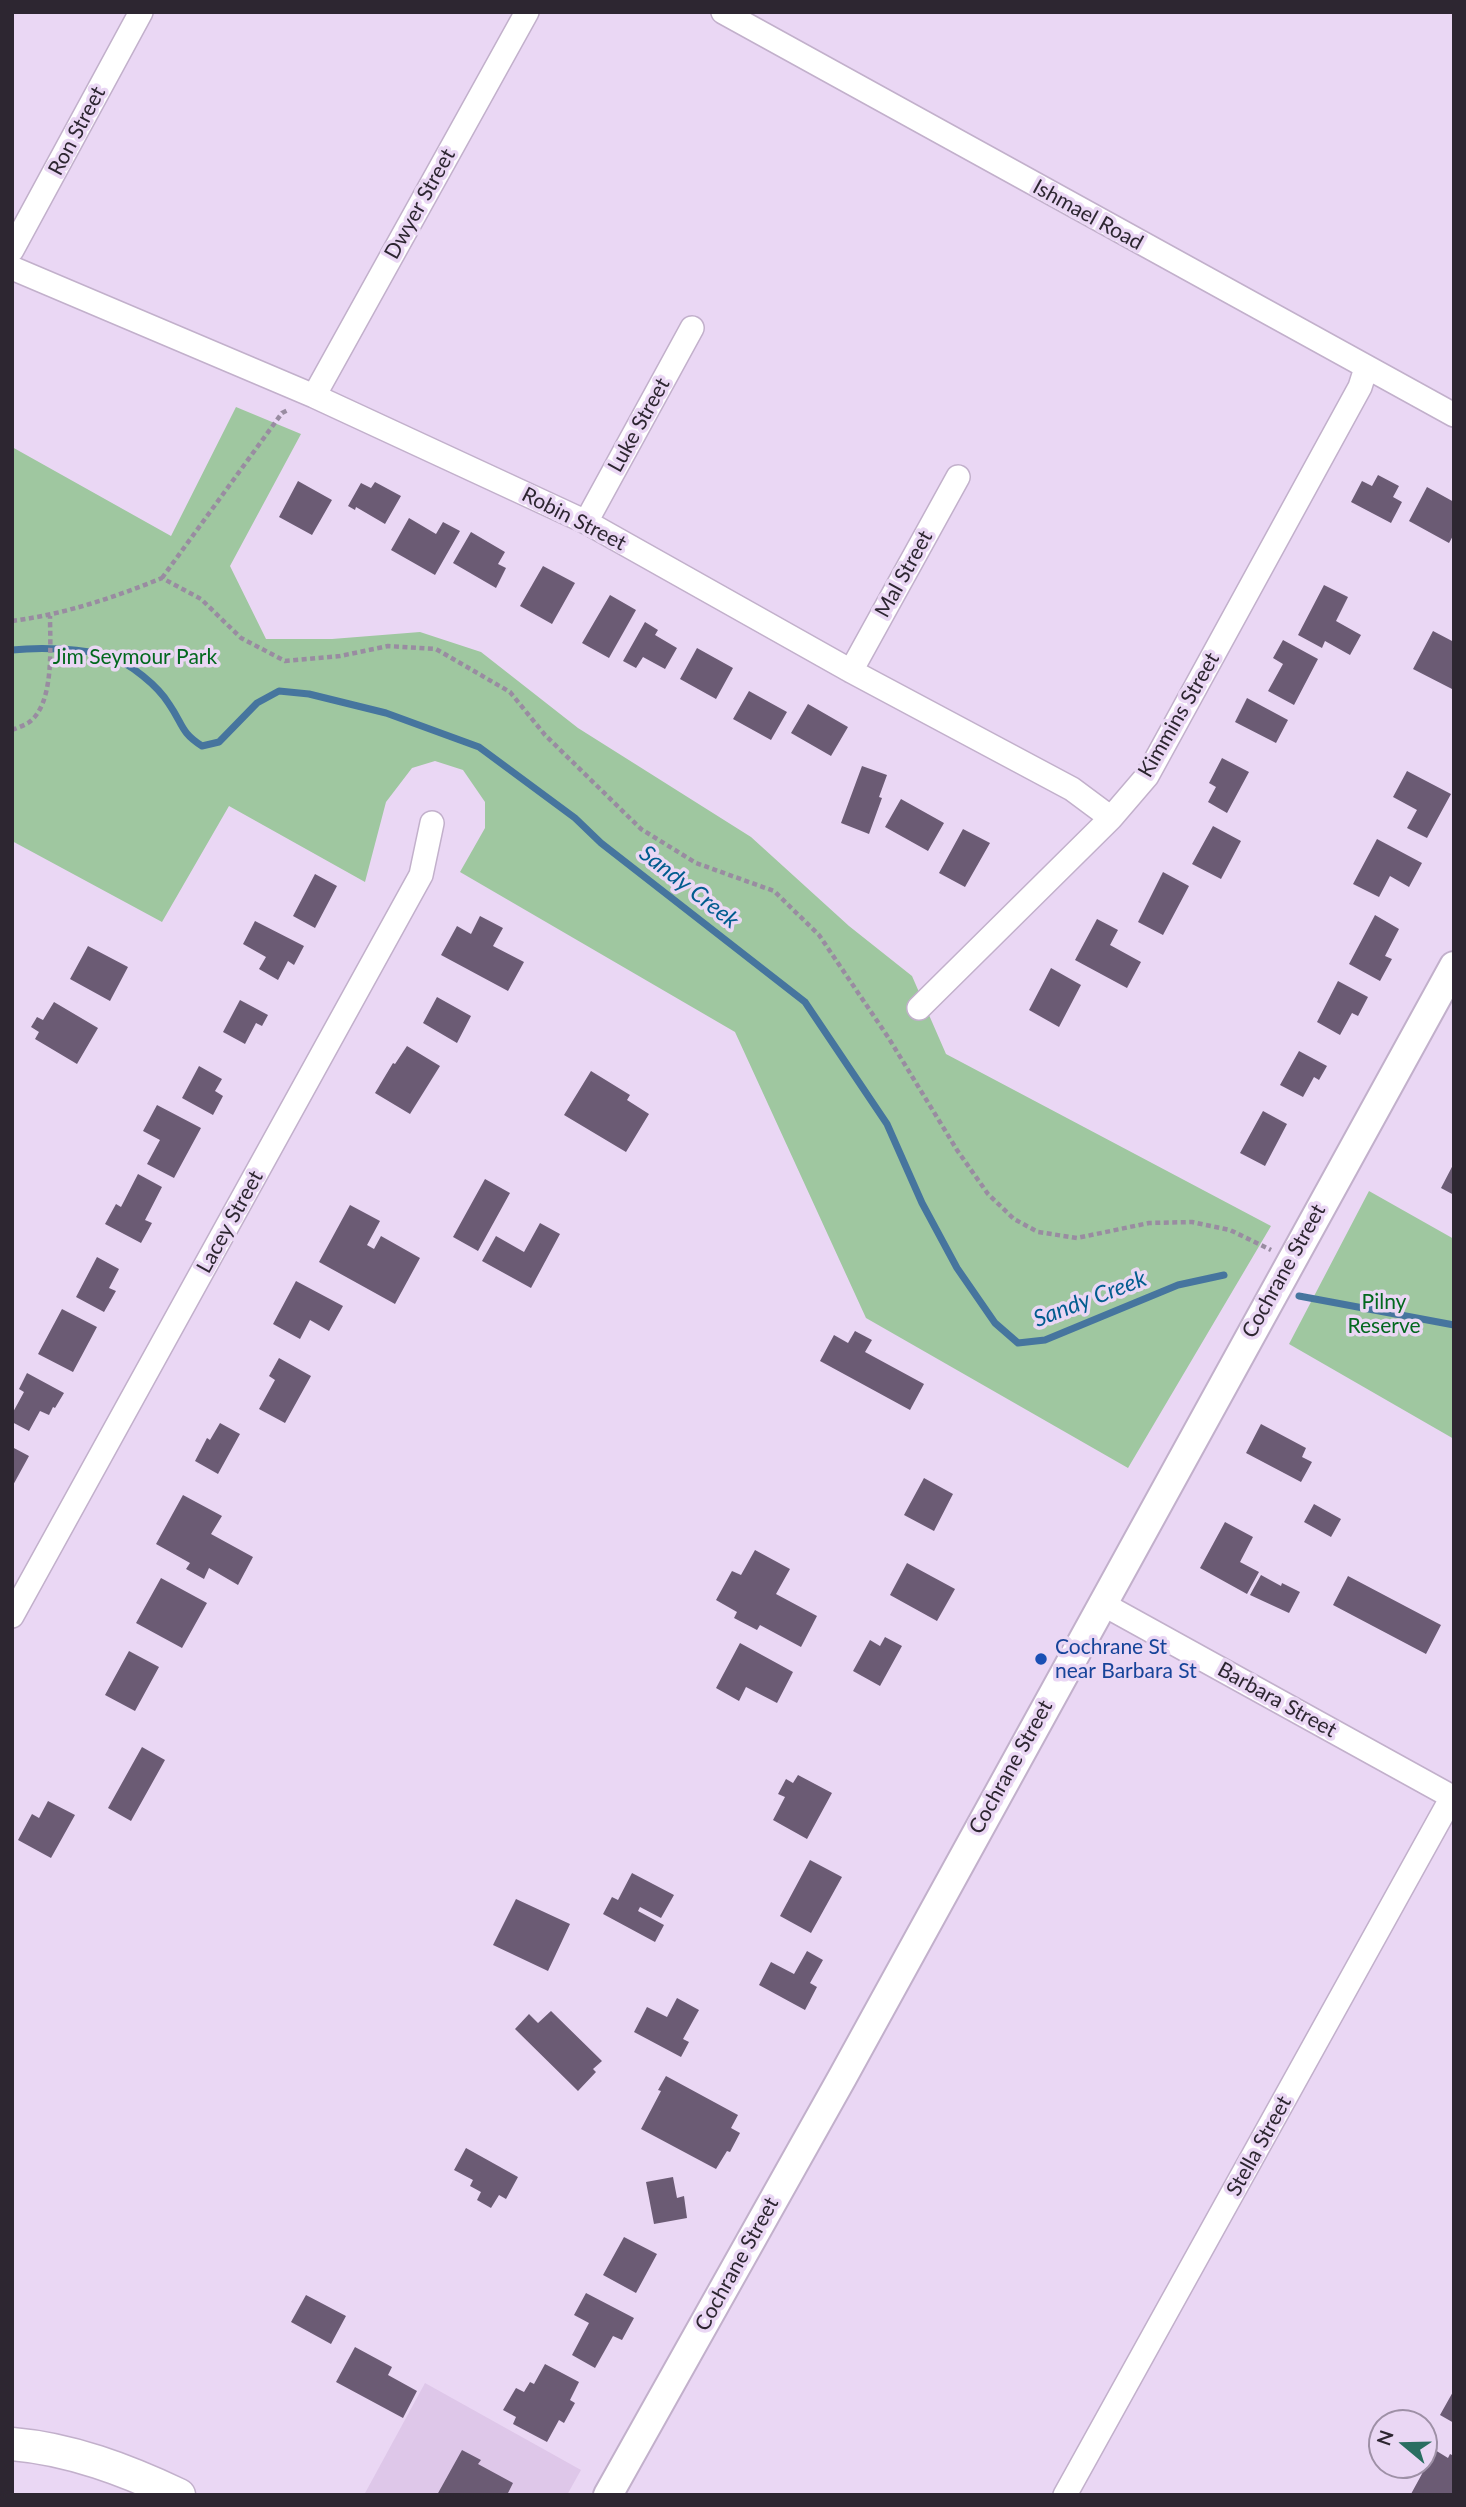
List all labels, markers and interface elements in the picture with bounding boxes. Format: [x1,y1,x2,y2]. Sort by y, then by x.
street label: Ron Street [43,82,111,180]
street label: Dwyer Street [379,144,461,264]
street label: Ishmael Road [1029,174,1147,256]
street label: Luke Street [603,374,675,476]
street label: Robin Street [518,482,630,556]
street label: Mal Street [870,526,938,622]
park label: Jim Seymour Park [53,644,217,670]
street label: Kimmins Street [1133,648,1225,782]
water label: Sandy Creek [634,840,744,934]
street label: Lacey Street [191,1166,269,1278]
street label: Cochrane Street [1237,1200,1331,1342]
water label: Sandy Creek [1030,1265,1150,1333]
park label: Pilny Reserve [1347,1289,1421,1339]
place label: Cochrane St near Barbara St [1055,1634,1197,1684]
marker: Cochrane St near Barbara St [1033,1651,1049,1667]
street label: Barbara Street [1213,1657,1341,1743]
street label: Cochrane Street [964,1696,1058,1838]
street label: Stella Street [1221,2092,1297,2200]
street label: Cochrane Street [690,2193,784,2335]
north arrow [1368,2409,1438,2479]
text: N [1371,2427,1398,2448]

